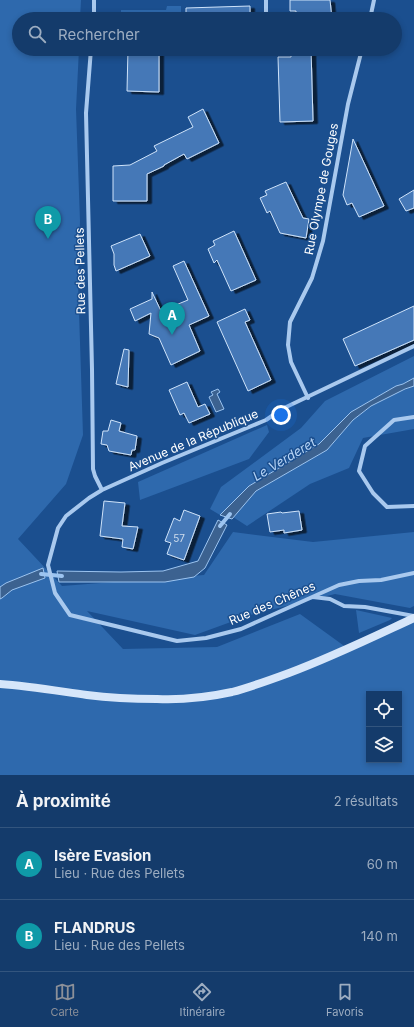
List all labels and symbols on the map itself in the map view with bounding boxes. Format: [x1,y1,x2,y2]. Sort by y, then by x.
street label: Rue Olympe de Gouges [301,122,341,256]
pin: B [35,206,61,239]
street label: Rue des Pellets [72,227,88,315]
pin: A [159,302,185,335]
your location [271,405,291,425]
street label: Avenue de la République [126,406,260,474]
water label: Le Verderet [250,434,319,484]
house number: 57 [173,532,185,544]
street label: Rue des Chênes [226,578,318,628]

